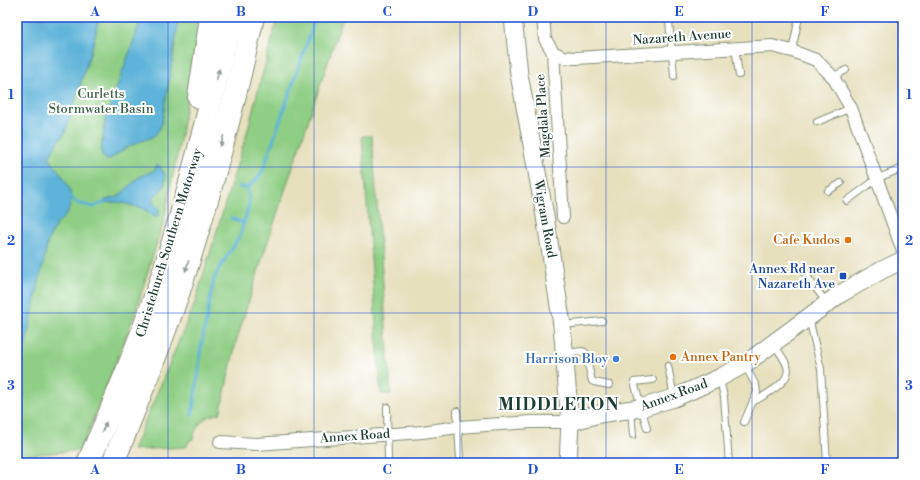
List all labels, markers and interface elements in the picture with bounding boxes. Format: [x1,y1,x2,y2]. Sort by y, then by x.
text: A [89,4,100,20]
text: B [236,4,246,20]
text: C [382,4,392,20]
text: D [528,4,538,20]
text: E [674,4,684,20]
text: F [820,4,830,20]
street label: Nazareth Avenue [632,26,732,48]
one-way arrow [215,68,221,80]
street label: Magdala Place [532,73,554,159]
park label: Curletts Stormwater Basin [49,86,154,117]
text: 1 [8,87,15,103]
text: 1 [906,87,913,103]
one-way arrow [219,134,225,147]
street label: Christchurch Southern Motorway [133,146,206,340]
street label: Wigram Road [530,178,560,260]
place label: Cafe Kudos [773,232,840,248]
text: 2 [7,233,15,249]
text: 2 [905,233,913,249]
marker: Cafe Kudos [843,235,853,245]
one-way arrow [184,260,190,272]
place label: Annex Rd near Nazareth Ave [748,261,835,292]
marker: Annex Rd near Nazareth Ave [838,271,848,281]
place label: Annex Pantry [680,349,761,365]
place label: Harrison Bloy [525,351,609,367]
marker: Annex Pantry [668,352,678,362]
marker: Harrison Bloy [611,354,621,364]
street label: Annex Road [637,375,710,415]
text: 3 [7,378,15,394]
text: 3 [905,378,913,394]
district label: MIDDLETON [498,394,620,416]
one-way arrow [101,422,107,433]
street label: Annex Road [318,426,391,447]
text: A [89,462,100,478]
text: B [236,462,246,478]
text: C [382,462,392,478]
text: D [528,462,538,478]
text: E [674,462,684,478]
text: F [820,462,830,478]

